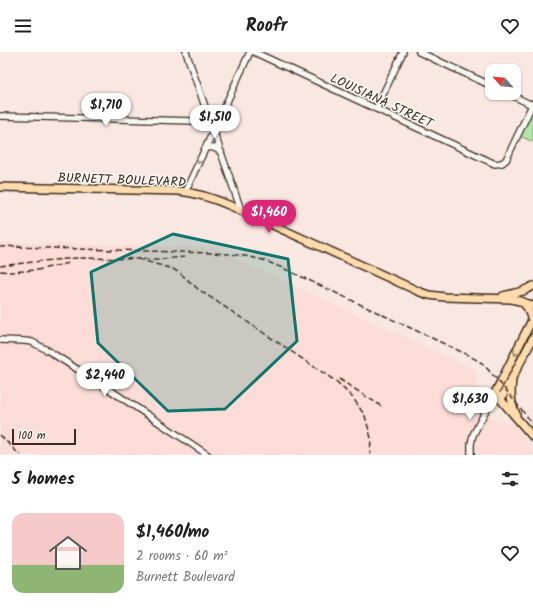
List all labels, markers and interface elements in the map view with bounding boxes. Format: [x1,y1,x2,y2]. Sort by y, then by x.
text: Roofr [246,12,287,41]
icon: menu [12,15,34,37]
icon: heart [499,15,521,37]
north arrow [485,64,521,100]
map controls [485,64,521,100]
street label: LOUISIANA STREET [327,68,437,135]
pin: $1,710 [73,93,139,127]
text: $1,710 [90,95,122,116]
pin: $1,510 [182,105,248,139]
text: $1,510 [199,107,231,128]
one-way arrow [196,157,204,165]
street label: BURNETT BOULEVARD [57,168,187,193]
pin: $1,460 [236,200,302,234]
text: $1,460 [251,202,287,223]
one-way arrow [513,348,520,356]
pin: $2,440 [72,363,138,397]
text: $2,440 [85,365,125,386]
pin: $1,630 [437,387,503,421]
text: $1,630 [452,389,488,410]
scale bar [12,427,76,446]
text: 100 m [18,427,46,445]
text: 5 homes [12,466,75,493]
icon: filters [499,468,521,490]
text: $1,460/mo [136,519,209,546]
icon: home [44,529,92,577]
icon: heart [499,542,521,564]
text: 2 rooms · 60 m² [136,546,228,567]
text: Burnett Boulevard [136,567,235,588]

